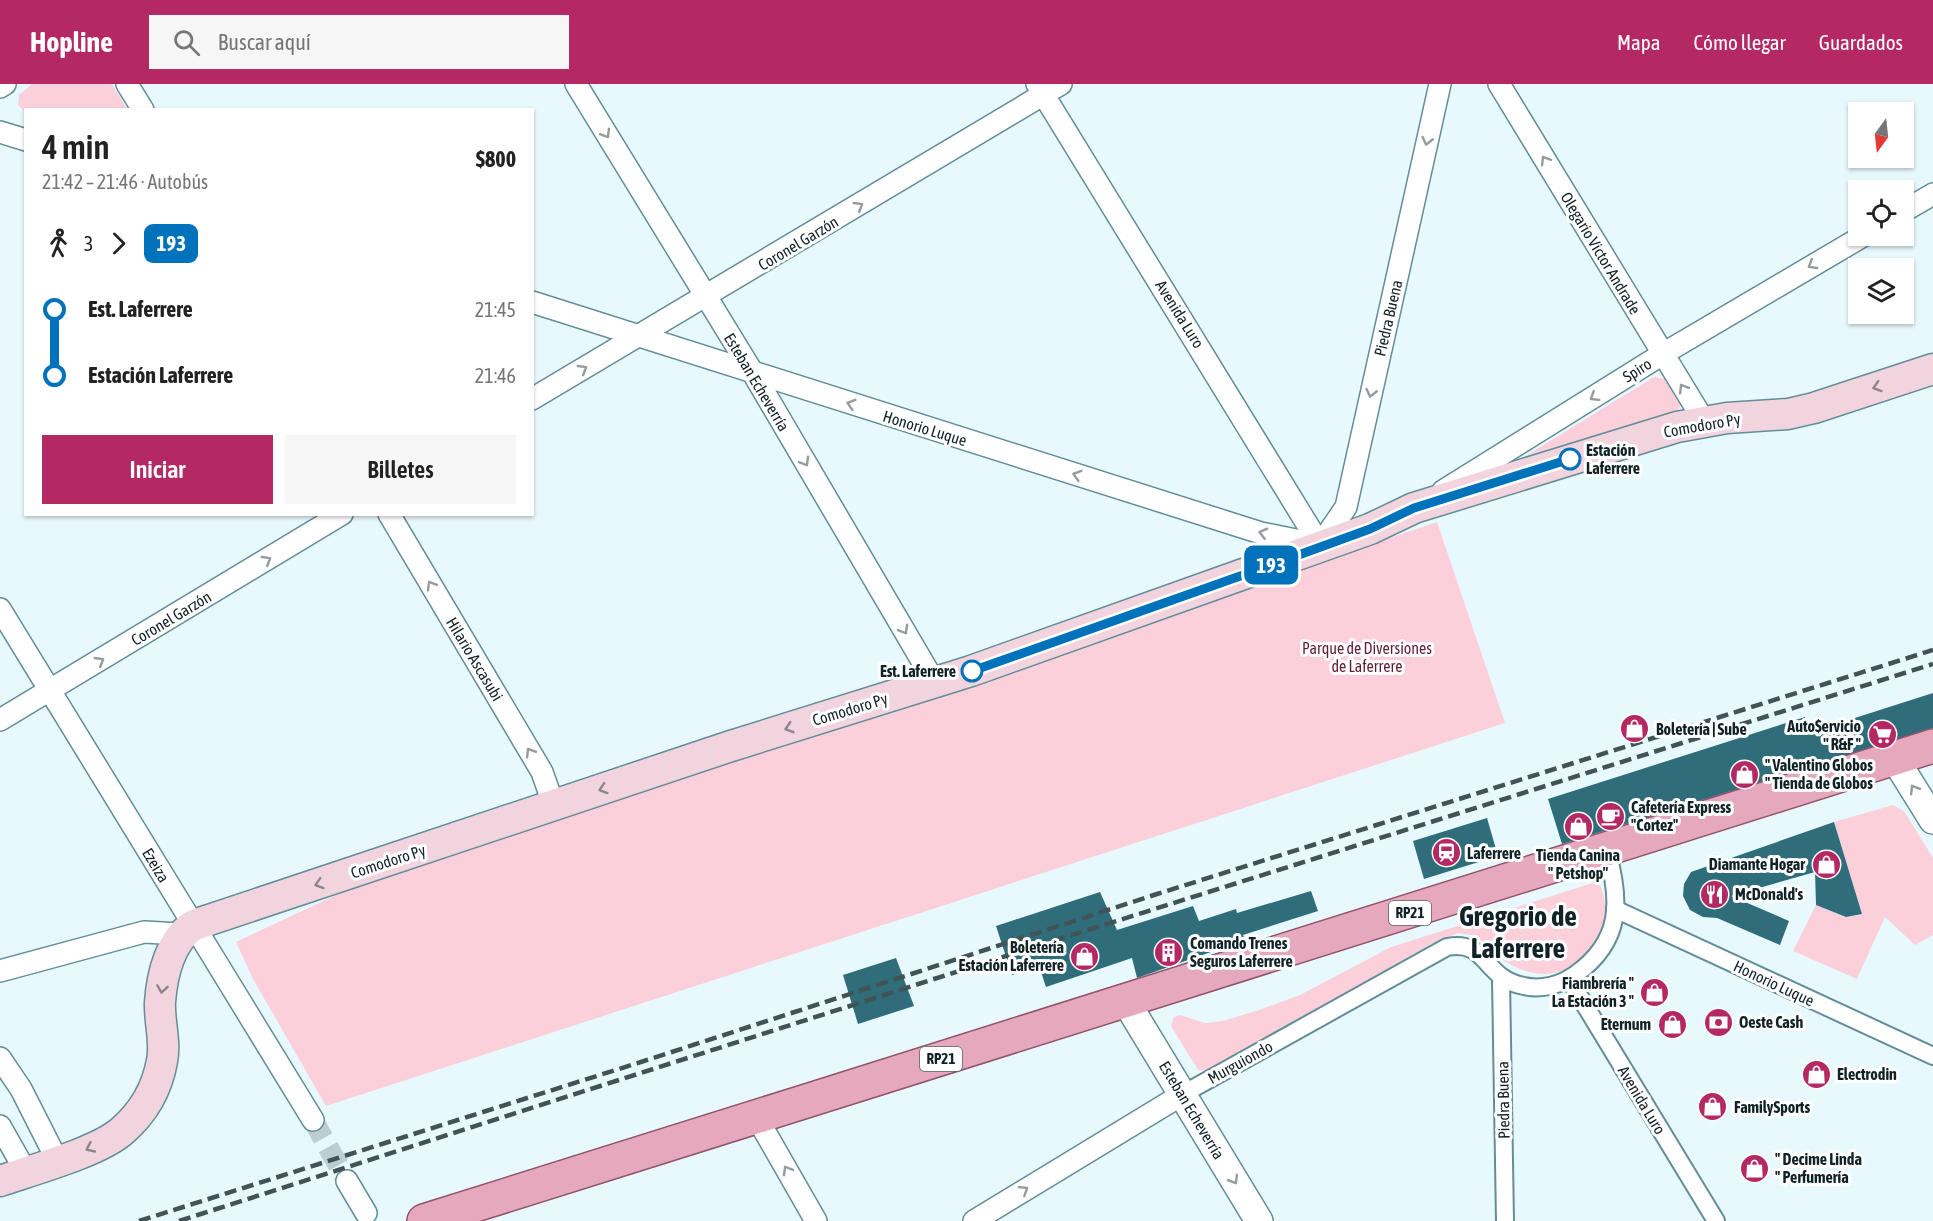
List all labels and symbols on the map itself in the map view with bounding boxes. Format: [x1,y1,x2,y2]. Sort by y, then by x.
north arrow [1848,102,1914,168]
one-way arrow [599,128,611,138]
one-way arrow [1421,136,1434,146]
one-way arrow [1541,156,1552,166]
street label: Olegario Victor Andrade [1557,189,1645,318]
one-way arrow [853,201,863,213]
street label: Coronel Garzón [755,212,841,274]
one-way arrow [1808,258,1818,270]
street label: Avenida Luro [1152,277,1208,351]
street label: Piedra Buena [1370,278,1406,358]
street label: Esteban Echeverría [721,330,793,434]
street label: Spiro [1619,354,1655,386]
one-way arrow [577,364,587,376]
one-way arrow [1872,380,1883,393]
one-way arrow [1678,384,1690,394]
one-way arrow [1365,388,1378,398]
one-way arrow [1590,389,1600,401]
one-way arrow [846,399,857,411]
street label: Honorio Luque [881,407,969,450]
street label: Comodoro Py [1662,409,1742,442]
place label: Estación Laferrere [1586,441,1640,477]
marker: Estación Laferrere [1559,448,1581,470]
one-way arrow [798,456,810,466]
one-way arrow [1072,470,1083,482]
one-way arrow [1258,528,1268,541]
line badge: 193 [1236,546,1306,584]
one-way arrow [261,555,271,567]
one-way arrow [427,581,438,591]
street label: Coronel Garzón [128,587,214,649]
street label: Hilario Ascasubi [443,614,507,704]
one-way arrow [897,624,909,634]
park label: Parque de Diversiones de Laferrere [1302,639,1432,675]
one-way arrow [94,656,104,668]
marker: Est. Laferrere [961,660,983,682]
place label: Est. Laferrere [880,662,956,680]
street label: Comodoro Py [810,689,890,730]
shop icon: Boletería | Sube [1619,713,1651,745]
place label: Auto$ervicio '' R&F '' [1786,717,1861,753]
supermarket icon: Auto$ervicio '' R&F '' [1866,719,1898,751]
place label: Boletería | Sube [1656,720,1747,738]
one-way arrow [784,721,794,733]
one-way arrow [526,748,538,758]
place label: '' Valentino Globos '' Tienda de Globos [1765,756,1873,792]
shop icon: '' Valentino Globos '' Tienda de Globos [1728,758,1760,790]
one-way arrow [598,782,609,795]
one-way arrow [1909,785,1921,795]
place label: Cafetería Express ''Cortez'' [1631,798,1732,834]
cafe icon: Cafetería Express ''Cortez'' [1594,800,1626,832]
shop icon: Tienda Canina '' Petshop'' [1562,811,1594,843]
station icon: Laferrere [1430,837,1462,869]
street label: Comodoro Py [348,840,428,883]
place label: Laferrere [1467,844,1521,862]
street label: Ezeiza [139,845,173,885]
place label: Tienda Canina '' Petshop'' [1536,846,1620,882]
shop icon: Diamante Hogar [1810,848,1842,880]
place label: Diamante Hogar [1709,855,1805,873]
one-way arrow [314,877,325,889]
restaurant icon: McDonald's [1698,878,1730,910]
place label: McDonald's [1735,885,1804,903]
district label: Gregorio de Laferrere [1459,900,1577,964]
road number: RP21 [1389,901,1431,925]
place label: Comando Trenes Seguros Laferrere [1190,934,1293,970]
building icon: Comando Trenes Seguros Laferrere [1153,936,1185,968]
place label: Boletería Estación Laferrere [958,938,1064,974]
shop icon: Boletería Estación Laferrere [1069,940,1101,972]
street label: Honorio Luque [1730,957,1817,1010]
place label: Fiambrería '' La Estación 3 '' [1552,974,1634,1010]
shop icon: Fiambrería '' La Estación 3 '' [1639,976,1671,1008]
one-way arrow [157,984,169,994]
bank icon: Oeste Cash [1702,1006,1734,1038]
shop icon: Eternum [1656,1008,1688,1040]
place label: Oeste Cash [1739,1013,1803,1031]
place label: Eternum [1601,1015,1651,1033]
street label: Murguiondo [1204,1037,1276,1088]
road number: RP21 [920,1047,962,1071]
street label: Esteban Echeverría [1156,1058,1228,1162]
shop icon: Electrodin [1800,1058,1832,1090]
street label: Piedra Buena [1493,1061,1513,1139]
street label: Avenida Luro [1615,1063,1669,1137]
place label: Electrodin [1837,1065,1897,1083]
shop icon: FamilySports [1697,1091,1729,1123]
place label: FamilySports [1734,1098,1810,1116]
one-way arrow [85,1140,96,1152]
place label: '' Decime Linda '' Perfumería [1775,1150,1862,1186]
shop icon: '' Decime Linda '' Perfumería [1738,1152,1770,1184]
one-way arrow [783,1166,795,1176]
one-way arrow [1227,1174,1239,1184]
one-way arrow [1018,1186,1028,1198]

